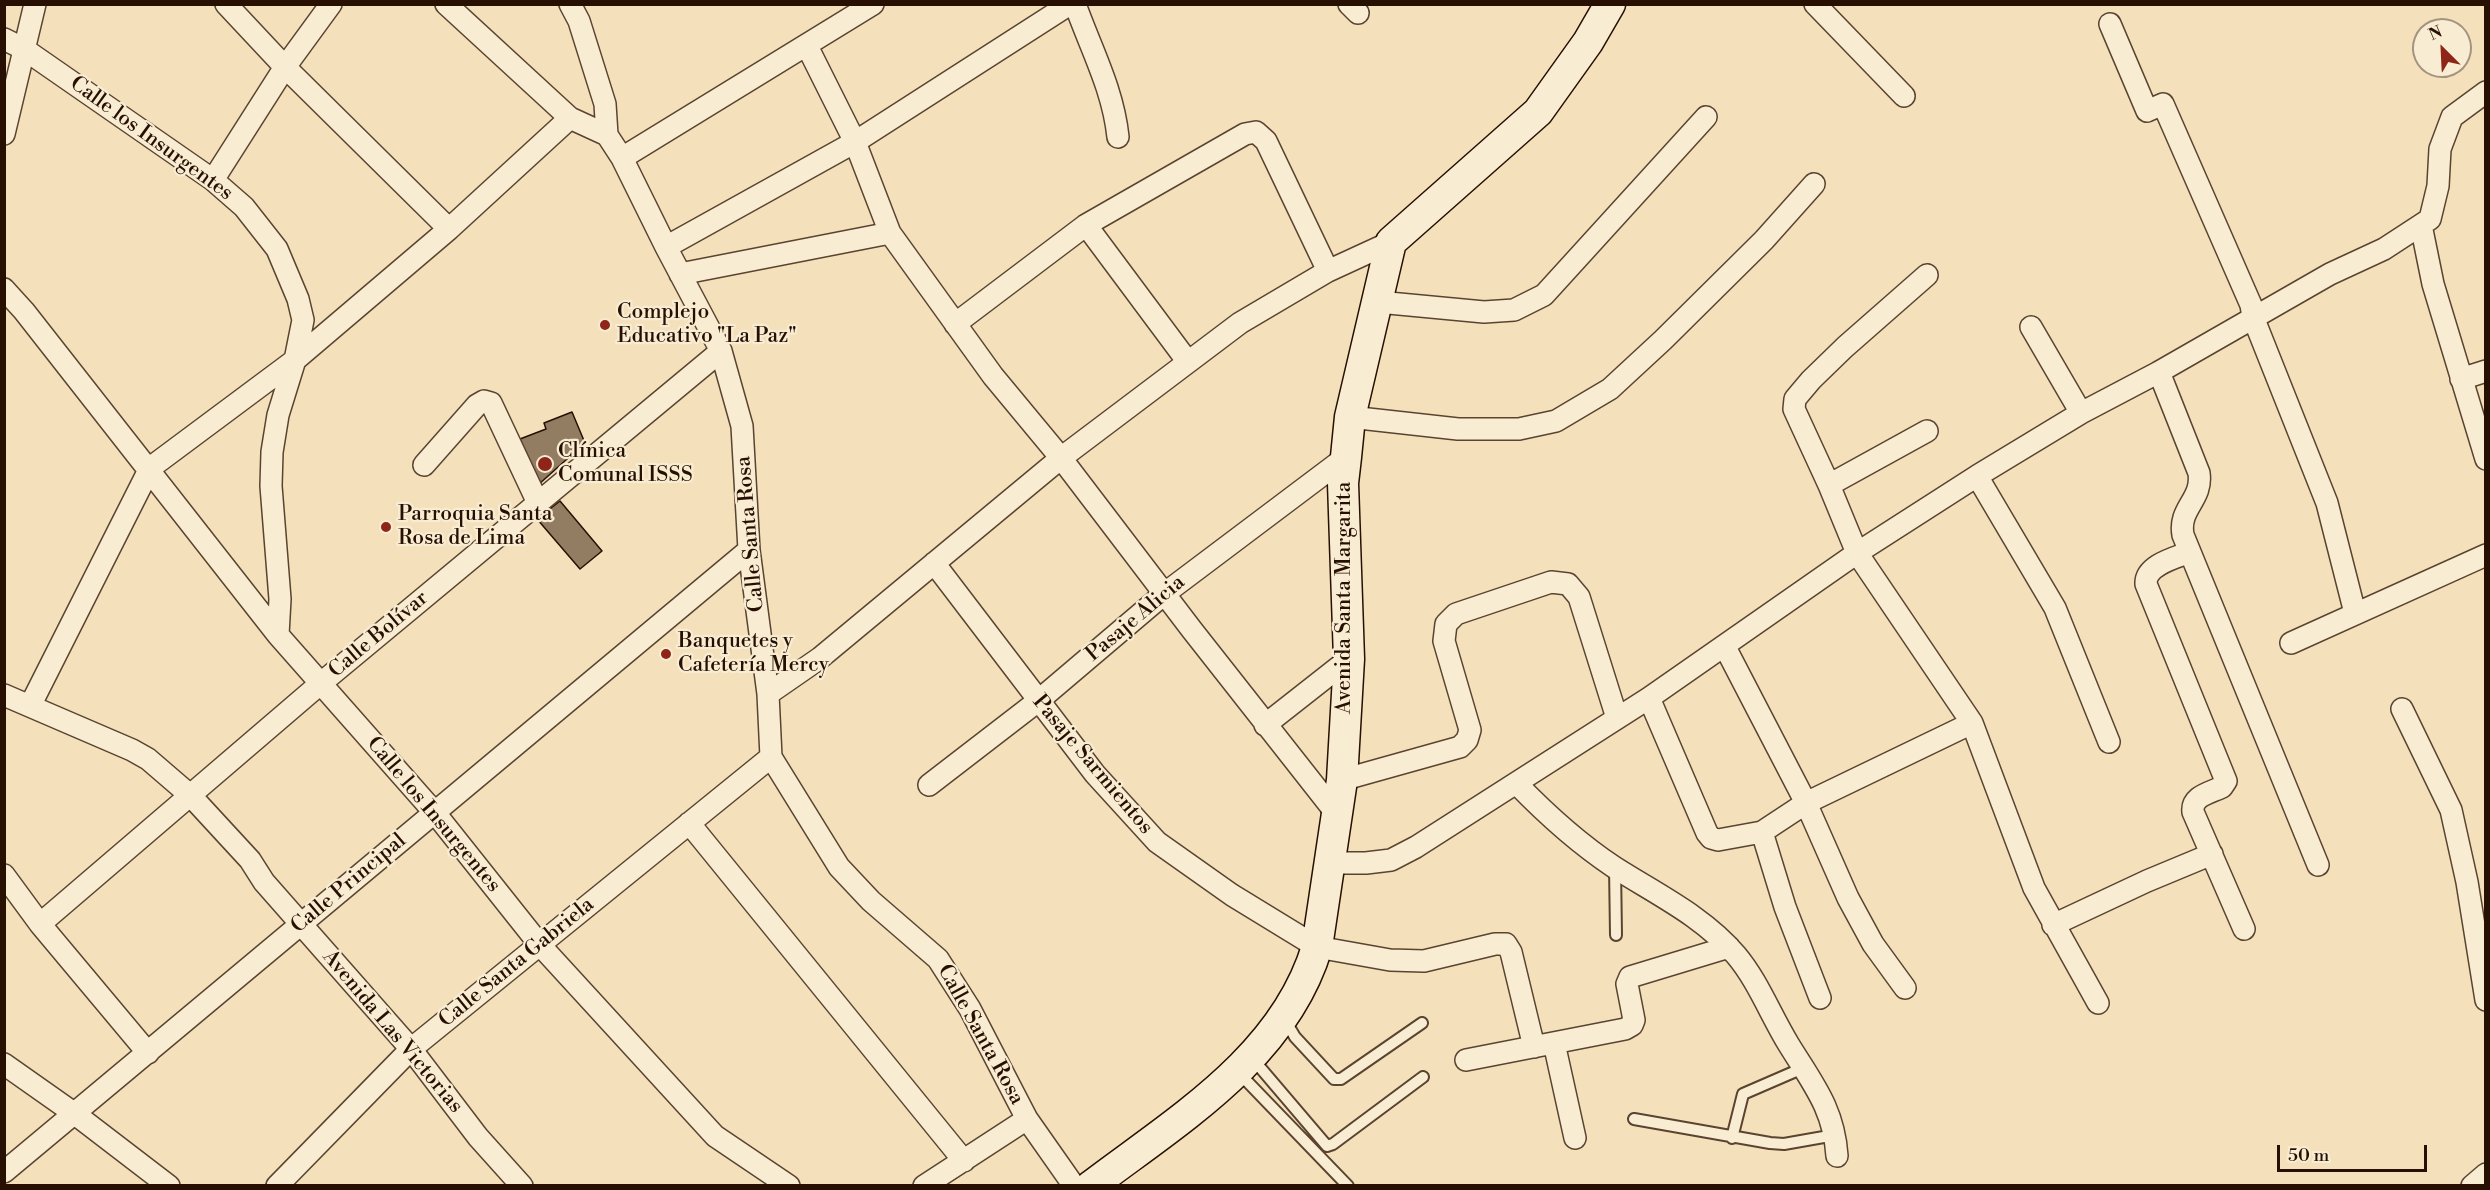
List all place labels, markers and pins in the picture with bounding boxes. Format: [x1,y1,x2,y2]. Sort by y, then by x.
place label: Complejo Educativo "La Paz" [617,300,797,350]
marker: Complejo Educativo "La Paz" [598,318,612,332]
place label: Clínica Comunal ISSS [558,439,693,489]
marker: Clínica Comunal ISSS [536,455,554,473]
place label: Parroquia Santa Rosa de Lima [398,502,552,552]
marker: Parroquia Santa Rosa de Lima [379,520,393,534]
place label: Banquetes y Cafetería Mercy [678,629,829,679]
marker: Banquetes y Cafetería Mercy [659,647,673,661]

